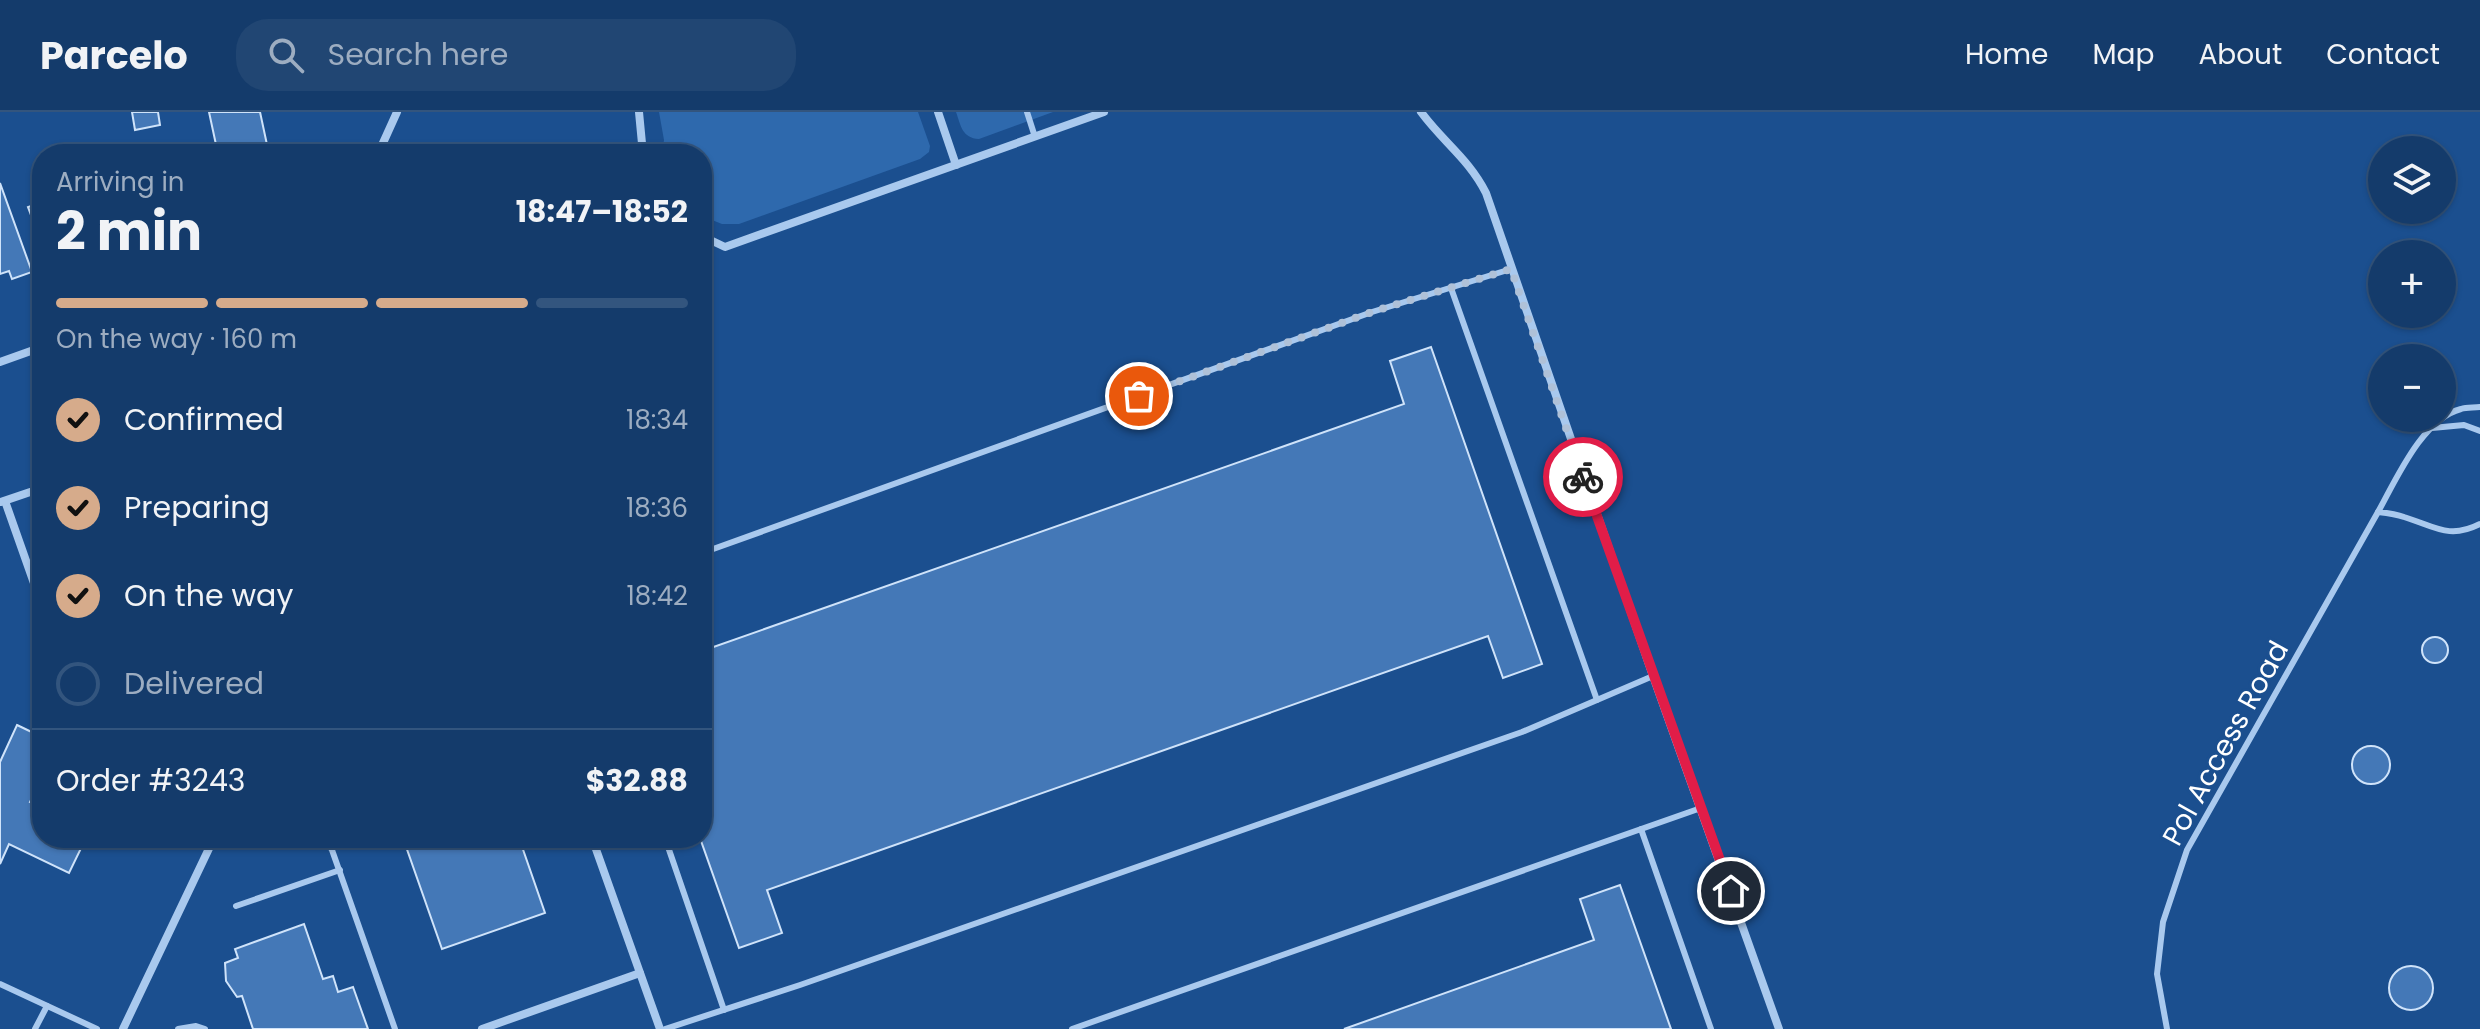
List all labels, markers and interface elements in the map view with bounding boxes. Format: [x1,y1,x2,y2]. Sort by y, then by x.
search box [236,19,796,91]
text: Parcelo [40,29,188,82]
icon: search [264,33,308,77]
text: Search here [328,33,508,76]
text: Home [1965,35,2048,74]
text: Map [2092,35,2154,74]
text: About [2198,35,2282,74]
text: Contact [2326,35,2440,74]
map controls [2368,136,2456,432]
button: layers [2368,136,2456,224]
text: Arriving in [56,164,185,200]
text: 18:47–18:52 [516,190,688,233]
text: 2 min [56,195,202,268]
button: + [2368,240,2456,328]
text: On the way · 160 m [56,321,297,357]
button: − [2368,344,2456,432]
pin [1105,362,1173,430]
icon: bag [1117,374,1161,418]
icon: check [56,398,100,442]
text: Confirmed [124,398,284,441]
text: 18:34 [626,402,688,438]
courier [1543,437,1623,517]
icon: bike [1561,455,1605,499]
icon: check [56,486,100,530]
text: Preparing [124,486,270,529]
text: 18:36 [626,490,688,526]
icon: check [56,574,100,618]
text: On the way [124,574,293,617]
text: 18:42 [626,578,688,614]
street label: Pol Access Road [2153,634,2298,853]
text: Delivered [124,662,264,705]
text: Order #3243 [56,759,246,802]
text: $32.88 [586,759,688,802]
pin [1697,857,1765,925]
icon: home [1709,869,1753,913]

